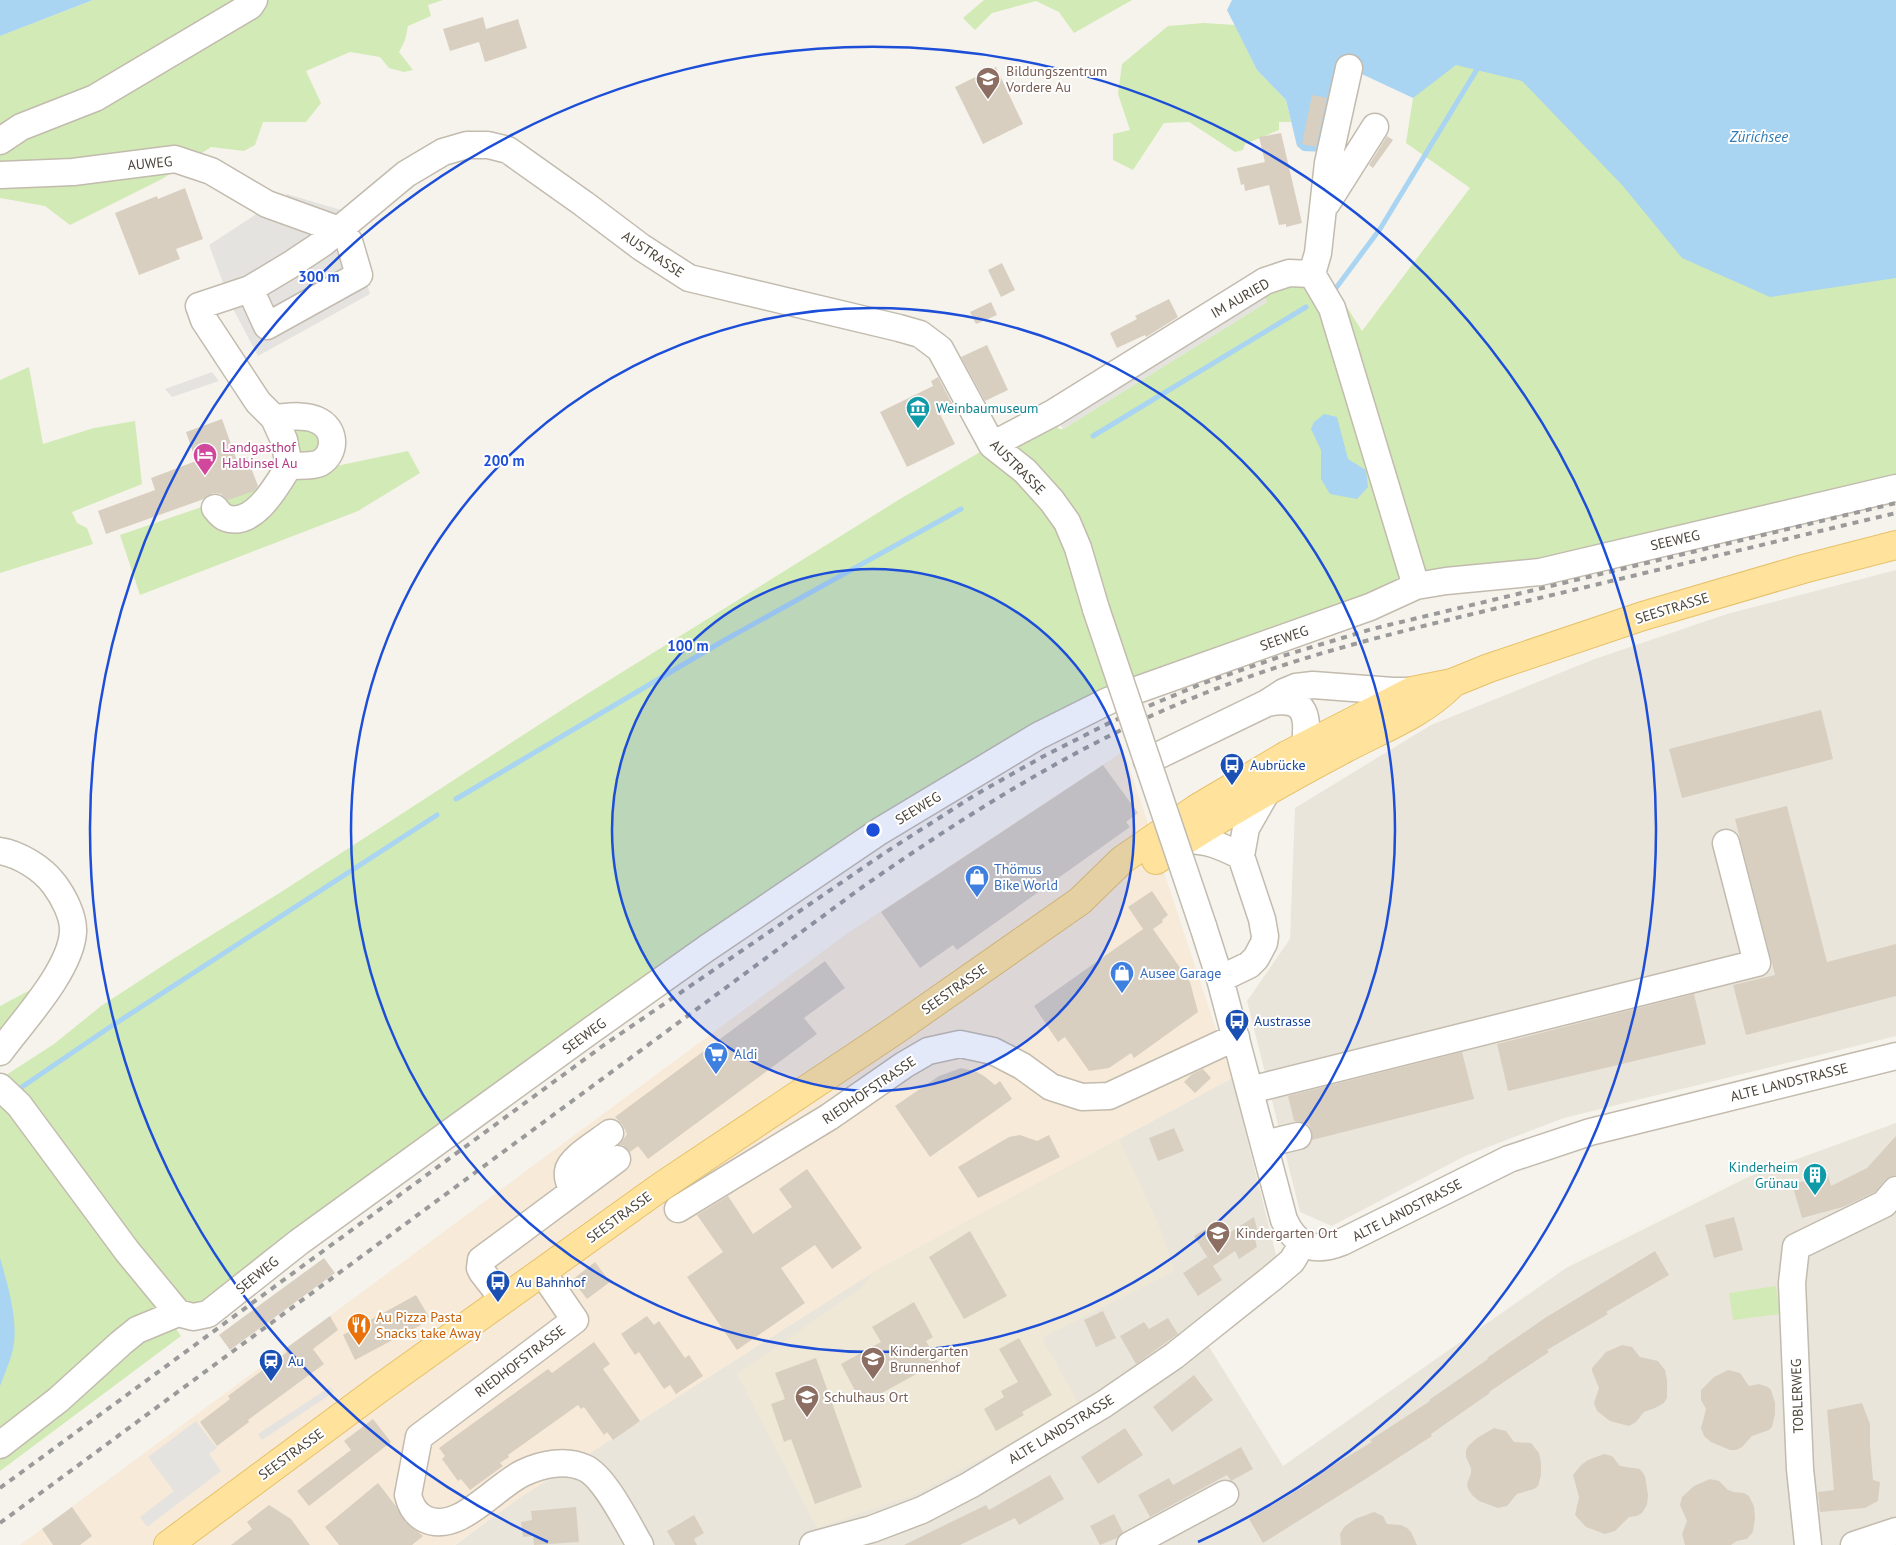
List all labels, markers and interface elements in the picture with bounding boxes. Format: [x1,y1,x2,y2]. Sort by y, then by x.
place label: Bildungszentrum Vordere Au [1005,62,1107,96]
school or university icon: Bildungszentrum Vordere Au [975,66,1001,100]
water label: Zürichsee [1729,127,1788,146]
street label: AUWEG [127,152,173,174]
street label: AUSTRASSE [619,227,687,281]
text: 300 m [298,267,340,286]
street label: IM AURIED [1207,274,1273,322]
museum icon: Weinbaumuseum [905,395,931,429]
place label: Weinbaumuseum [936,399,1038,417]
street label: AUSTRASSE [987,436,1049,498]
place label: Landgasthof Halbinsel Au [222,438,298,472]
hotel icon: Landgasthof Halbinsel Au [192,442,218,476]
text: 200 m [483,451,525,470]
street label: SEEWEG [1649,526,1701,554]
street label: SEESTRASSE [1633,588,1711,628]
street label: SEEWEG [1257,621,1311,655]
text: 100 m [667,636,709,655]
bus stop icon: Aubrücke [1219,752,1245,786]
place label: Aubrücke [1250,756,1306,774]
street label: SEEWEG [892,787,944,829]
centre of rings [864,821,882,839]
place label: Thömus Bike World [994,860,1058,894]
shop icon: Thömus Bike World [964,864,990,898]
street label: SEESTRASSE [918,960,990,1018]
shop icon: Ausee Garage [1109,960,1135,994]
place label: Ausee Garage [1140,964,1221,982]
bus stop icon: Austrasse [1224,1008,1250,1042]
place label: Austrasse [1254,1012,1311,1030]
street label: SEEWEG [558,1014,610,1058]
supermarket icon: Aldi [703,1041,729,1075]
place label: Aldi [734,1045,758,1063]
street label: RIEDHOFSTRASSE [819,1052,919,1128]
street label: ALTE LANDSTRASSE [1728,1059,1850,1105]
place label: Kinderheim Grünau [1729,1158,1798,1192]
building icon: Kinderheim Grünau [1802,1162,1828,1196]
street label: ALTE LANDSTRASSE [1349,1175,1465,1245]
street label: SEESTRASSE [583,1187,655,1247]
school or university icon: Kindergarten Ort [1205,1220,1231,1254]
place label: Kindergarten Ort [1236,1224,1338,1242]
street label: SEEWEG [232,1252,282,1298]
bus stop icon: Au Bahnhof [485,1269,511,1303]
place label: Au Bahnhof [516,1273,586,1291]
place label: Au Pizza Pasta Snacks take Away [376,1308,481,1342]
restaurant icon: Au Pizza Pasta Snacks take Away [346,1312,372,1346]
street label: RIEDHOFSTRASSE [471,1321,569,1401]
place label: Kindergarten Brunnenhof [890,1342,968,1376]
school or university icon: Kindergarten Brunnenhof [860,1346,886,1380]
station icon: Au [258,1348,284,1382]
place label: Au [288,1352,304,1370]
street label: TOBLERWEG [1787,1358,1807,1434]
school or university icon: Schulhaus Ort [794,1384,820,1418]
place label: Schulhaus Ort [824,1388,909,1406]
street label: ALTE LANDSTRASSE [1005,1390,1117,1468]
street label: SEESTRASSE [255,1424,327,1484]

